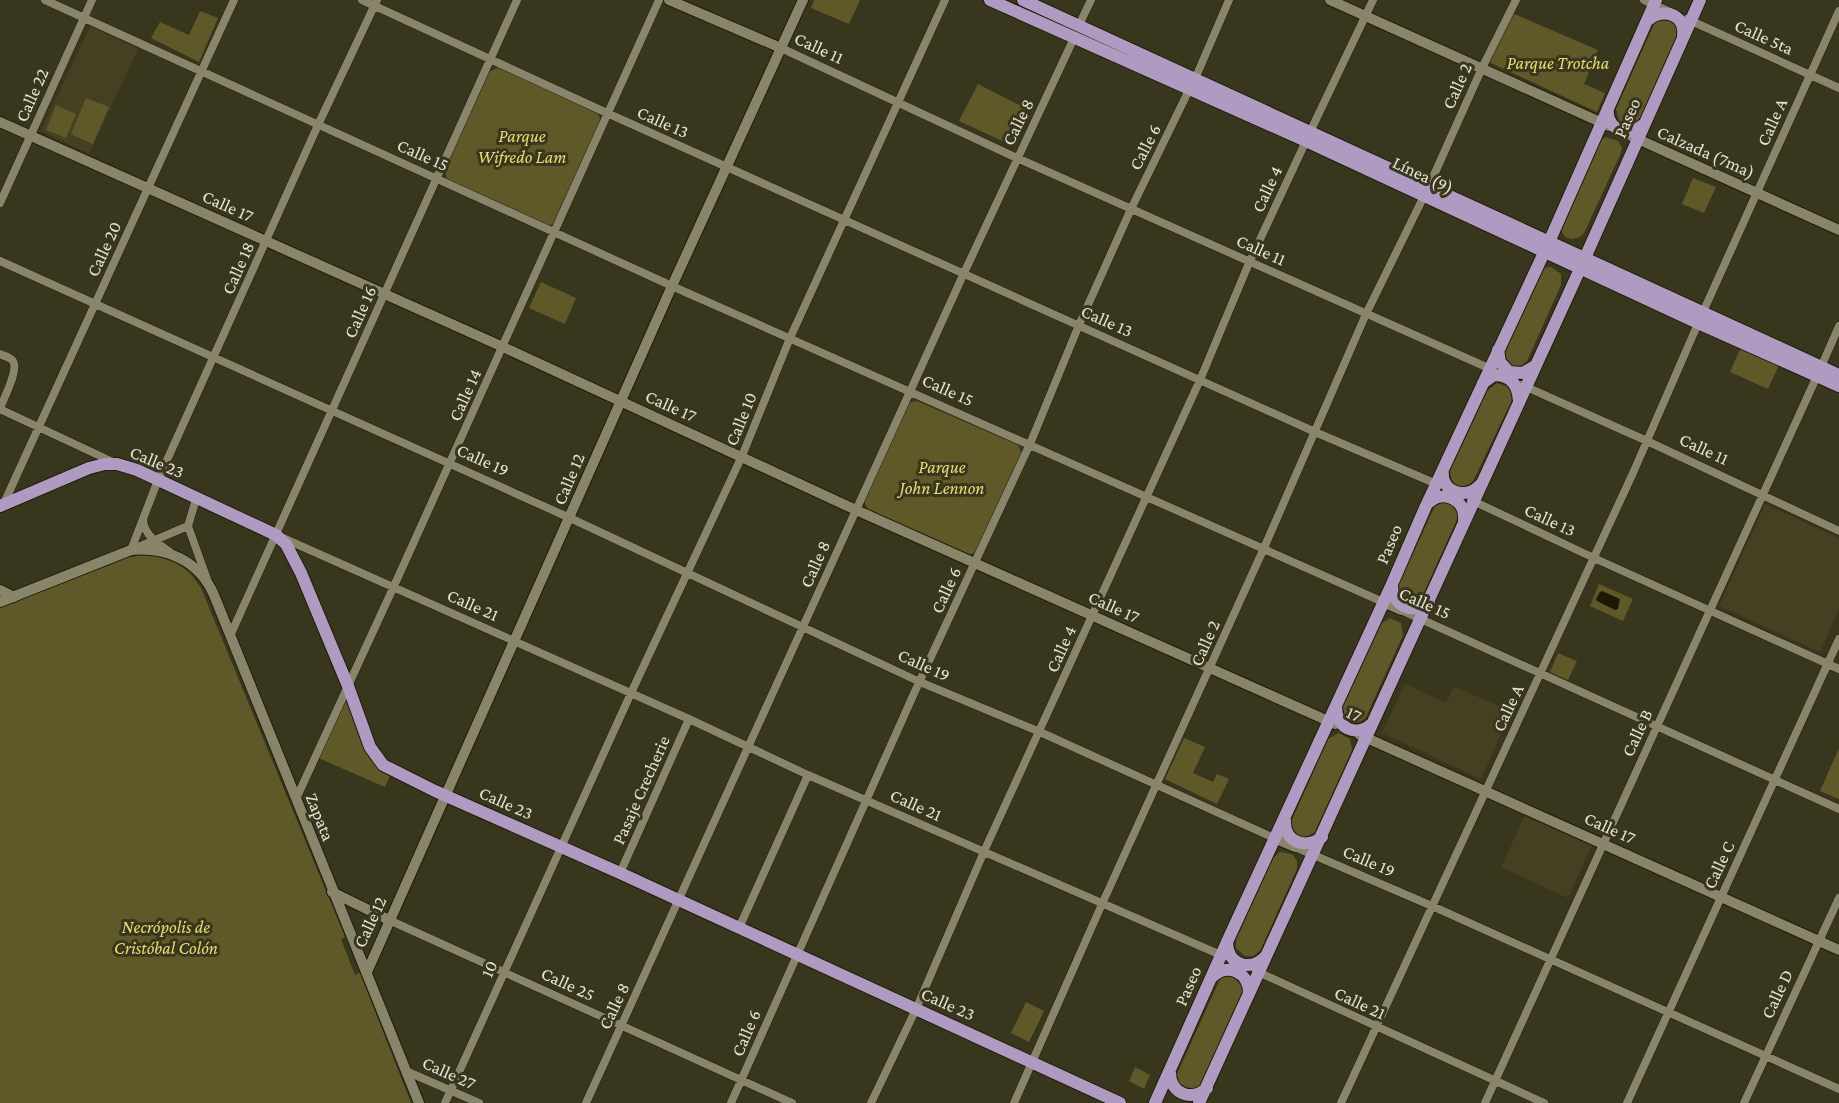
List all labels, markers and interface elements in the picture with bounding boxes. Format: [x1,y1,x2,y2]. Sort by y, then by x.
street label: Calle 5ta [1732,15,1796,59]
street label: Calle 11 [791,28,847,68]
park label: Parque Trotcha [1507,53,1610,73]
street label: Calle 2 [1438,60,1476,112]
street label: Calle 22 [11,65,53,125]
street label: Calle A [1753,94,1792,149]
street label: Calle 8 [998,95,1038,149]
street label: Paseo [1610,95,1645,141]
street label: Calle 13 [634,102,692,142]
street label: Calle 6 [1125,121,1165,173]
street label: Calzada (7ma) [1654,122,1758,183]
park label: Parque Wifredo Lam [478,126,566,167]
street label: Calle 15 [394,135,452,175]
street label: Línea (9) [1389,152,1456,199]
street label: Calle 4 [1248,163,1286,215]
street label: Calle 17 [199,186,257,226]
street label: Calle 20 [83,218,125,280]
street label: Calle 11 [1233,230,1289,270]
street label: Calle 18 [218,239,258,297]
street label: Calle 16 [340,283,380,341]
street label: Calle 13 [1078,301,1136,341]
street label: Calle 14 [445,366,485,424]
street label: Calle 15 [919,370,977,410]
street label: Calle 17 [642,386,700,426]
street label: Calle 10 [721,389,761,449]
street label: Calle 11 [1676,429,1732,469]
street label: Calle 19 [454,440,512,480]
street label: Calle 23 [127,442,187,482]
street label: Calle 12 [549,450,589,508]
park label: Parque John Lennon [897,457,984,498]
street label: Calle 13 [1521,499,1579,541]
street label: Paseo [1372,521,1406,567]
street label: Calle 8 [796,537,834,591]
street label: Calle 6 [927,564,965,616]
street label: Calle 15 [1396,583,1454,623]
street label: Calle 21 [444,585,502,625]
street label: Calle 17 [1085,587,1143,627]
street label: Calle 2 [1186,617,1224,669]
street label: Calle 4 [1042,623,1080,675]
street label: Calle 19 [895,645,953,685]
street label: Calle A [1488,680,1528,735]
street label: 17 [1343,702,1365,726]
street label: Calle B [1617,706,1657,760]
street label: Pasaje Crecherie [608,733,675,848]
street label: Calle 23 [476,782,536,824]
street label: Calle 21 [887,785,945,825]
street label: Zapata [301,790,339,844]
street label: Calle 17 [1581,808,1639,848]
street label: Calle C [1699,838,1739,892]
street label: Calle 19 [1340,841,1398,881]
street label: Calle 12 [349,893,391,951]
park label: Necrópolis de Cristóbal Colón [114,917,218,958]
street label: 10 [477,958,501,980]
street label: Calle 25 [538,963,598,1005]
street label: Paseo [1171,963,1206,1009]
street label: Calle D [1757,966,1797,1022]
street label: Calle 8 [595,979,633,1033]
street label: Calle 21 [1331,982,1389,1024]
street label: Calle 23 [918,983,978,1025]
street label: Calle 6 [727,1007,765,1059]
street label: Calle 27 [419,1052,479,1094]

